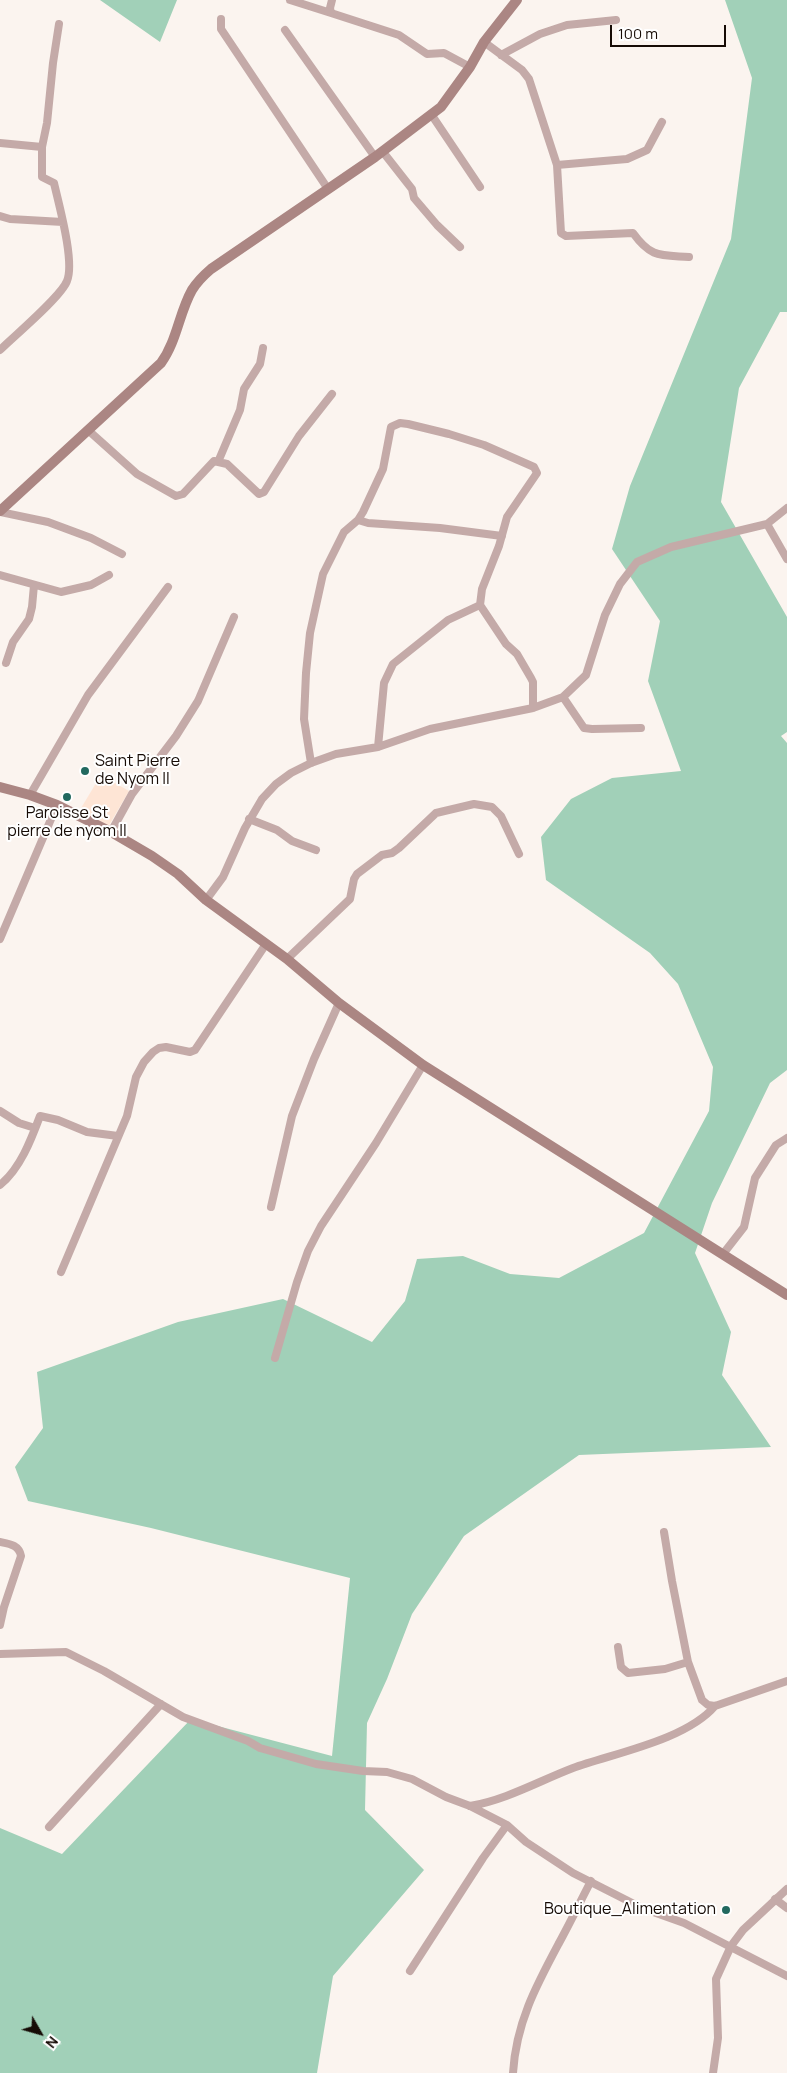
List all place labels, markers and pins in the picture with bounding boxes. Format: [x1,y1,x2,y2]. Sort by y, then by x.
place label: Saint Pierre de Nyom II [95,752,180,790]
marker: Saint Pierre de Nyom II [79,765,91,777]
marker: Paroisse St pierre de nyom II [61,791,73,803]
place label: Paroisse St pierre de nyom II [7,804,127,842]
place label: Boutique_Alimentation [544,1900,716,1920]
marker: Boutique_Alimentation [720,1904,732,1916]

